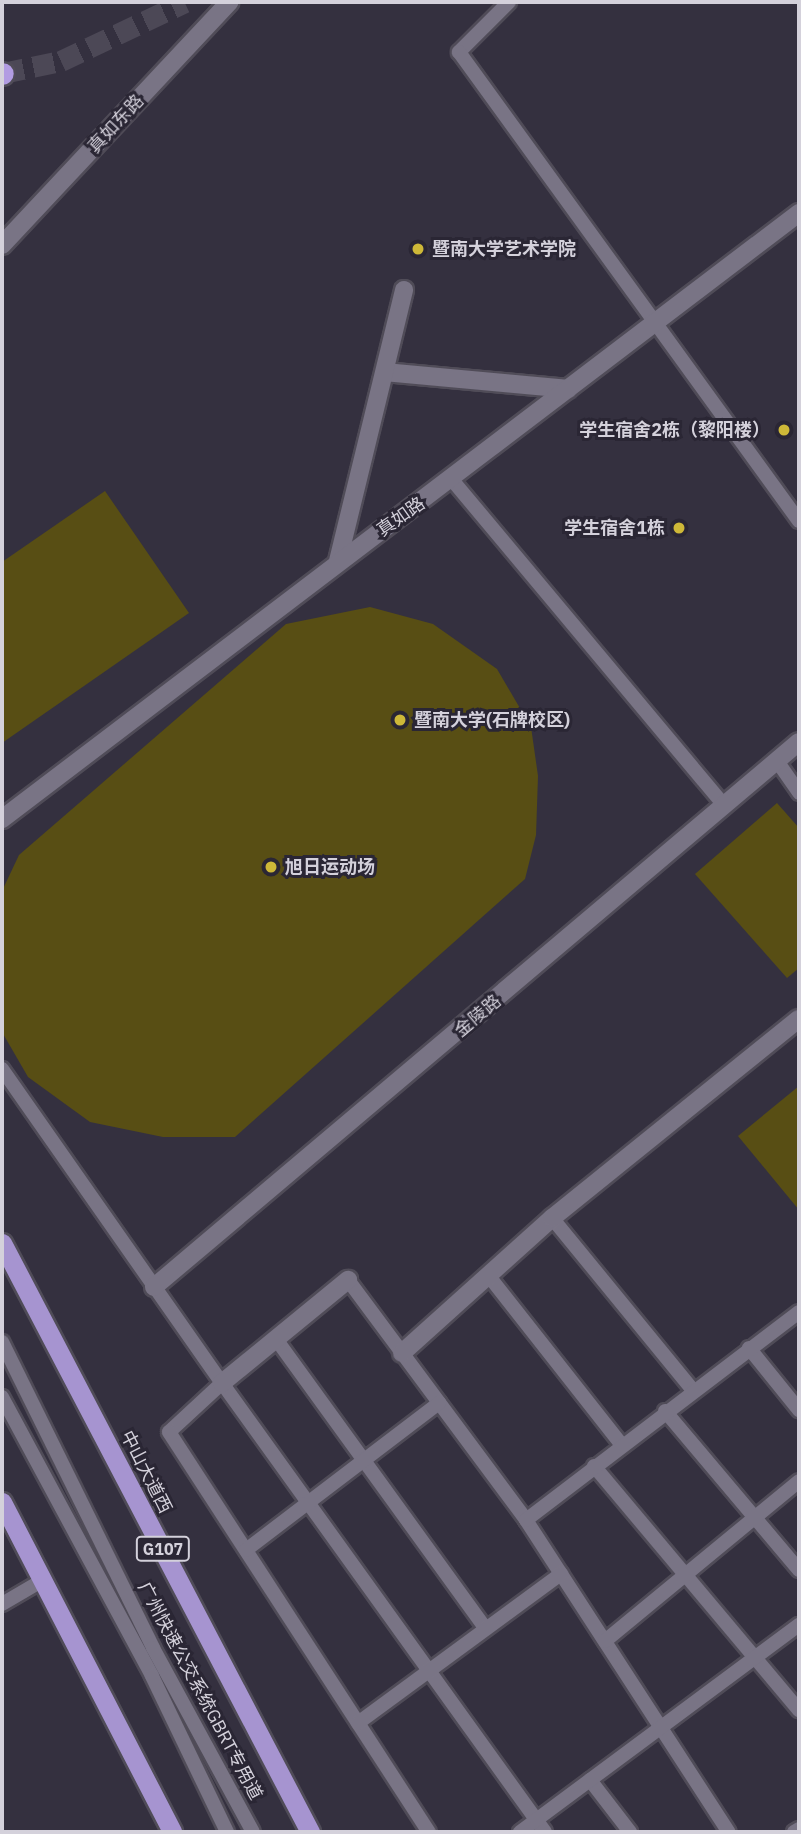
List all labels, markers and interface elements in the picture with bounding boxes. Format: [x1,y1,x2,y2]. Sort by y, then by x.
street label: 真如东路 [84,90,148,158]
place label: 暨南大学艺术学院 [432,238,576,260]
marker: 暨南大学艺术学院 [410,241,426,257]
place label: 学生宿舍2栋（黎阳楼） [579,419,770,441]
marker: 学生宿舍2栋（黎阳楼） [776,422,792,438]
street label: 真如路 [373,493,429,541]
place label: 学生宿舍1栋 [564,517,665,539]
marker: 学生宿舍1栋 [671,520,687,536]
place label: 暨南大学(石牌校区) [414,709,570,731]
marker: 暨南大学(石牌校区) [392,712,408,728]
place label: 旭日运动场 [285,856,375,878]
marker: 旭日运动场 [263,859,279,875]
street label: 金陵路 [450,990,506,1042]
street label: 中山大道西 [116,1427,176,1517]
road number: G107 [135,1536,191,1562]
street label: 广州快速公交系统GBRT专用道 [133,1578,267,1804]

